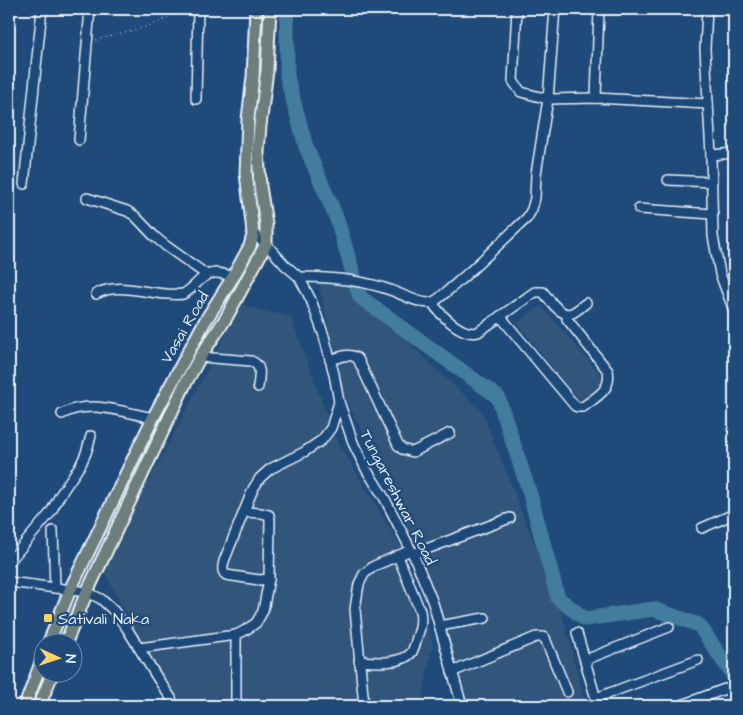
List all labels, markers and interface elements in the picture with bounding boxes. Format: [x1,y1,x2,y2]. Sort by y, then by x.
street label: Vasai Road [155,287,214,368]
street label: Tungareshwar Road [354,426,442,569]
place label: Sativali Naka [58,608,149,630]
marker: Sativali Naka [42,612,54,624]
north arrow [32,632,82,682]
text: N [60,654,80,664]

